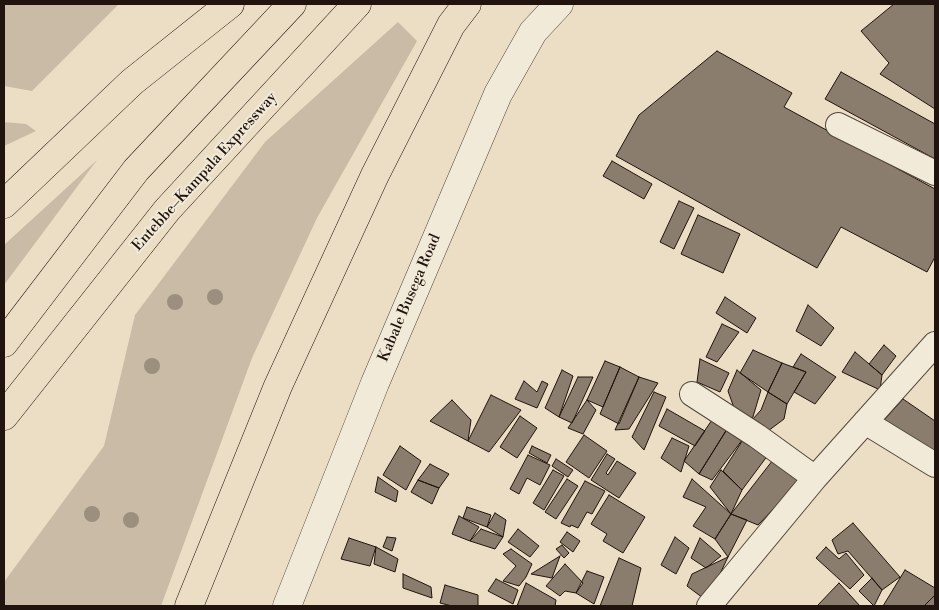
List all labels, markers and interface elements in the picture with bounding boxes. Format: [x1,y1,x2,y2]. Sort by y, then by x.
street label: Entebbe–Kampala Expressway [129,89,281,255]
street label: Kabale Busega Road [375,232,445,364]

